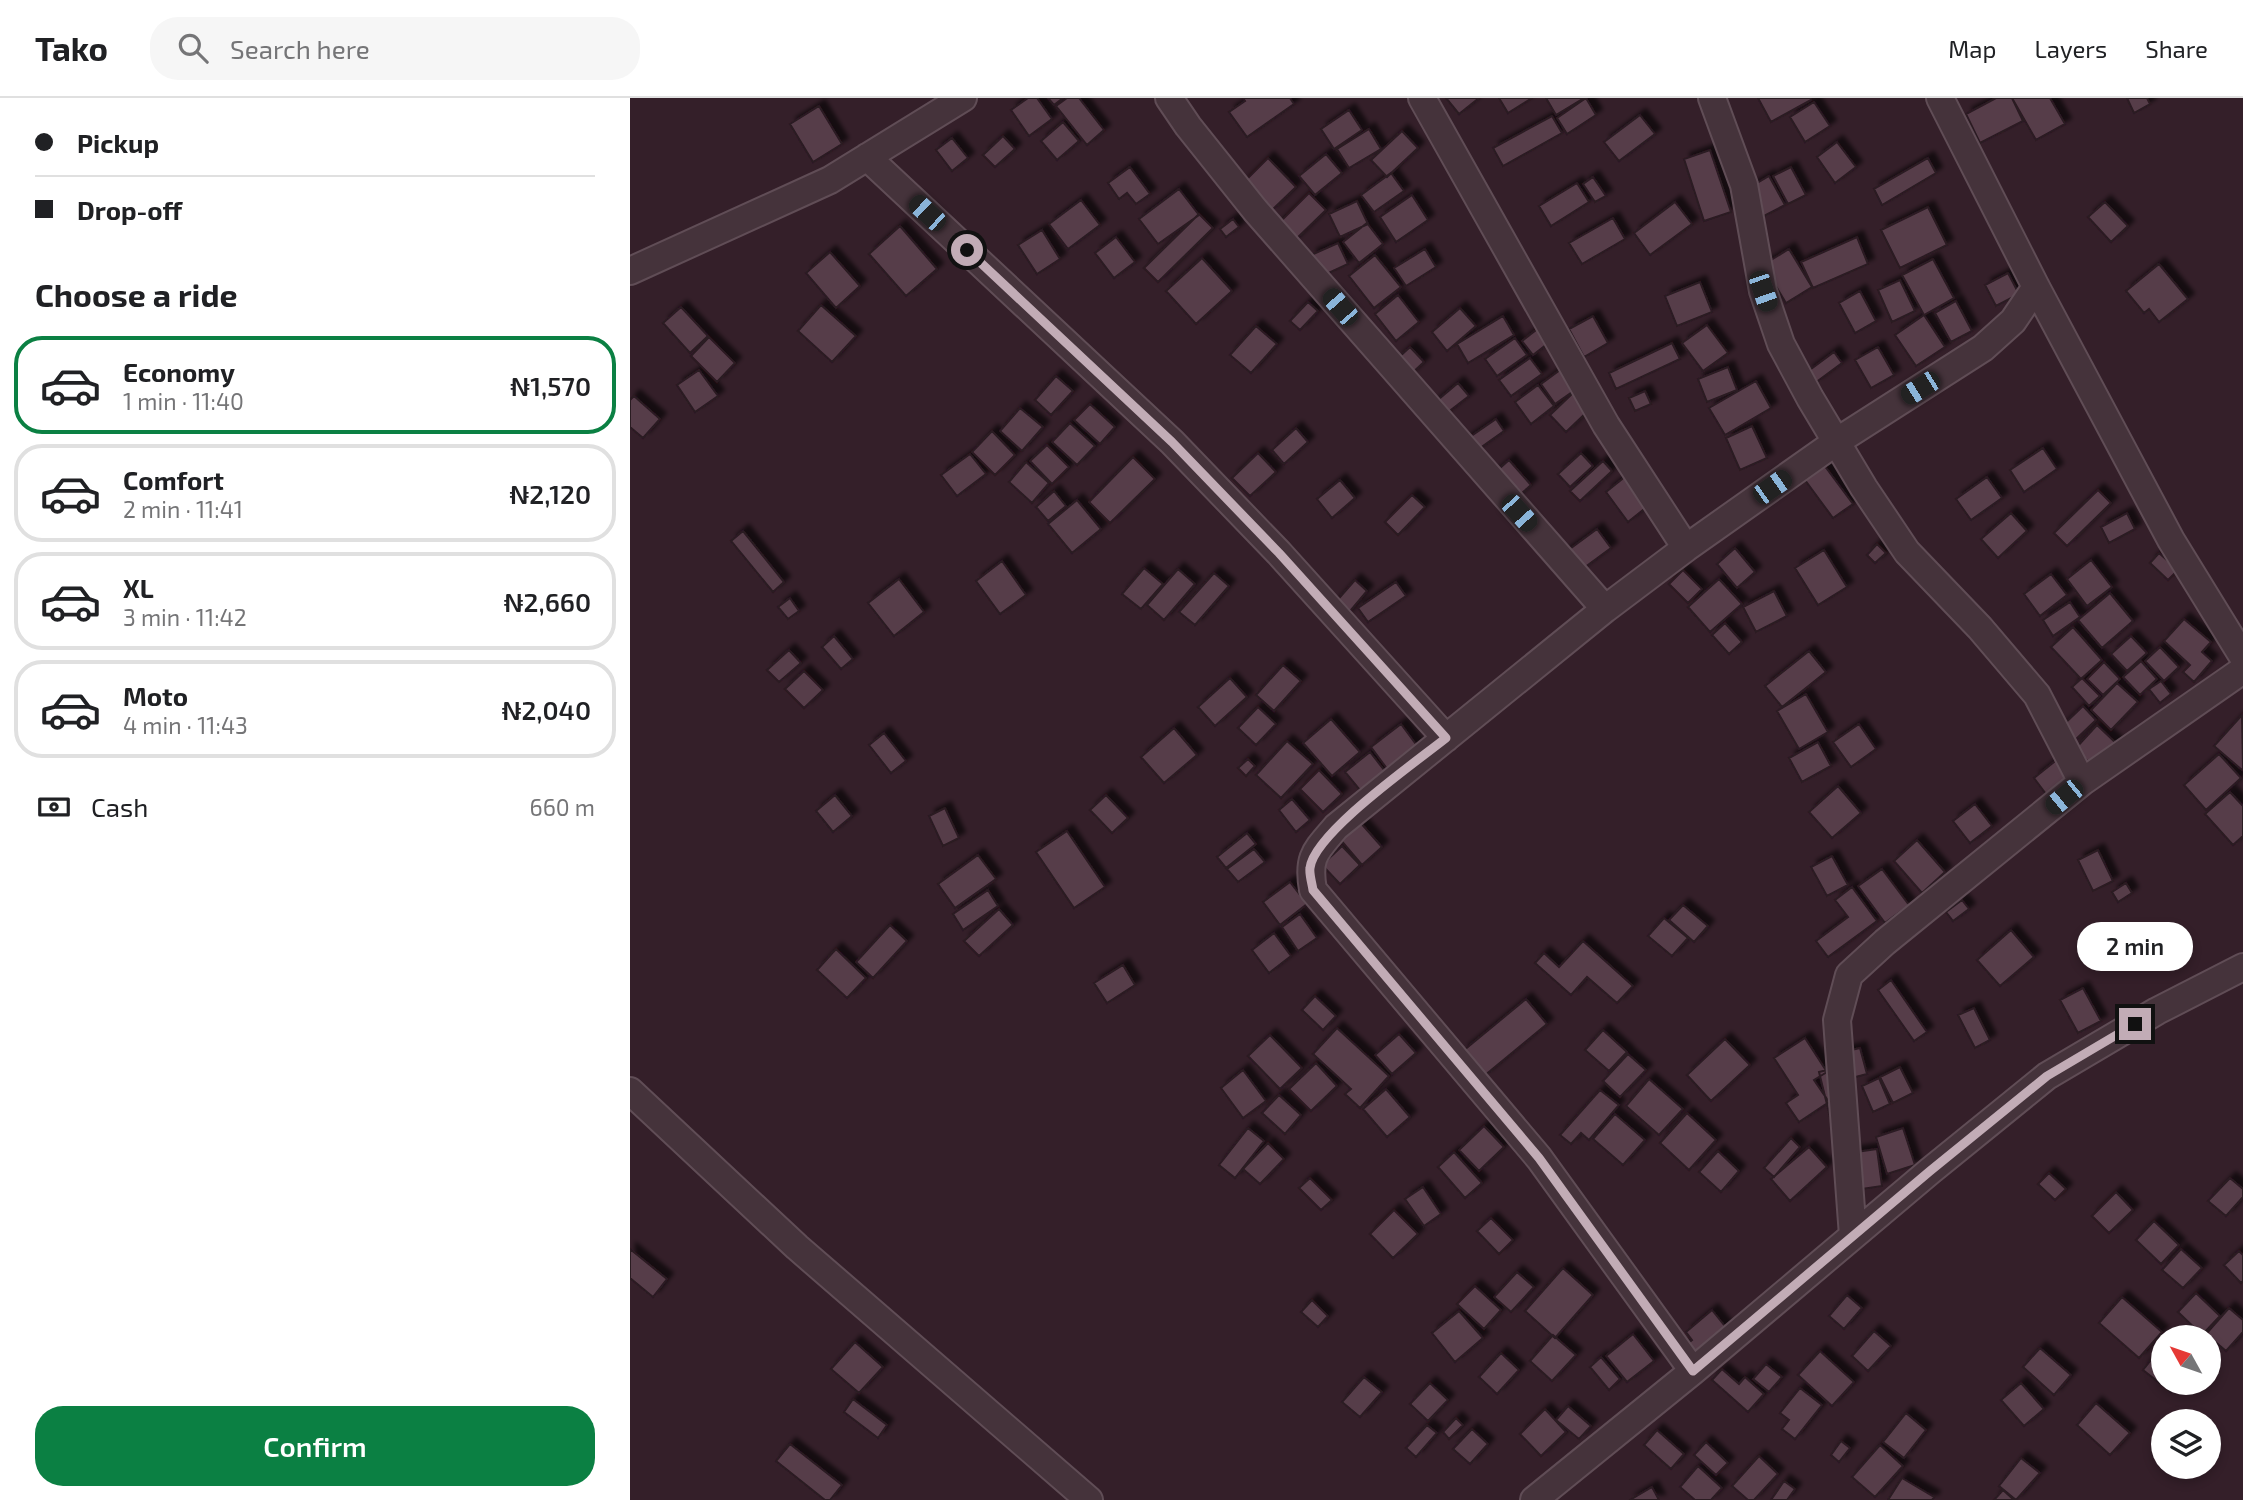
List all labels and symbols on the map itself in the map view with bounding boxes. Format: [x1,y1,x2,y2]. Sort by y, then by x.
car [905,191,950,235]
route start [951,234,983,266]
car [1747,268,1780,314]
car [1319,284,1362,330]
car [1897,368,1944,408]
car [1749,466,1796,508]
car [1498,490,1541,536]
car [2042,776,2087,818]
callout: 2 min [2077,922,2193,972]
route end [2119,1008,2151,1040]
north arrow [2151,1325,2221,1395]

